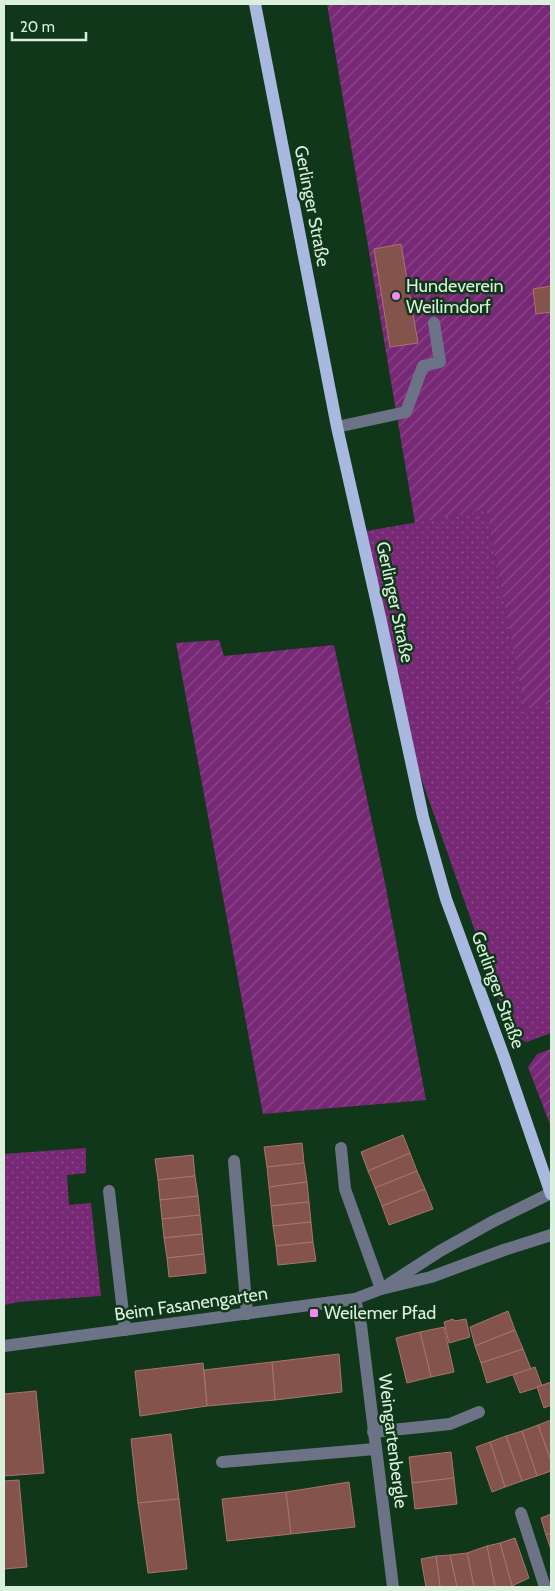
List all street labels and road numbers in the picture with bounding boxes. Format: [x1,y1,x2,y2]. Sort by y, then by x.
street label: Gerlinger Straße [289,144,335,268]
street label: Gerlinger Straße [371,540,419,664]
street label: Gerlinger Straße [467,928,529,1052]
street label: Beim Fasanengarten [113,1282,269,1326]
street label: Weingartenbergle [374,1373,412,1509]

